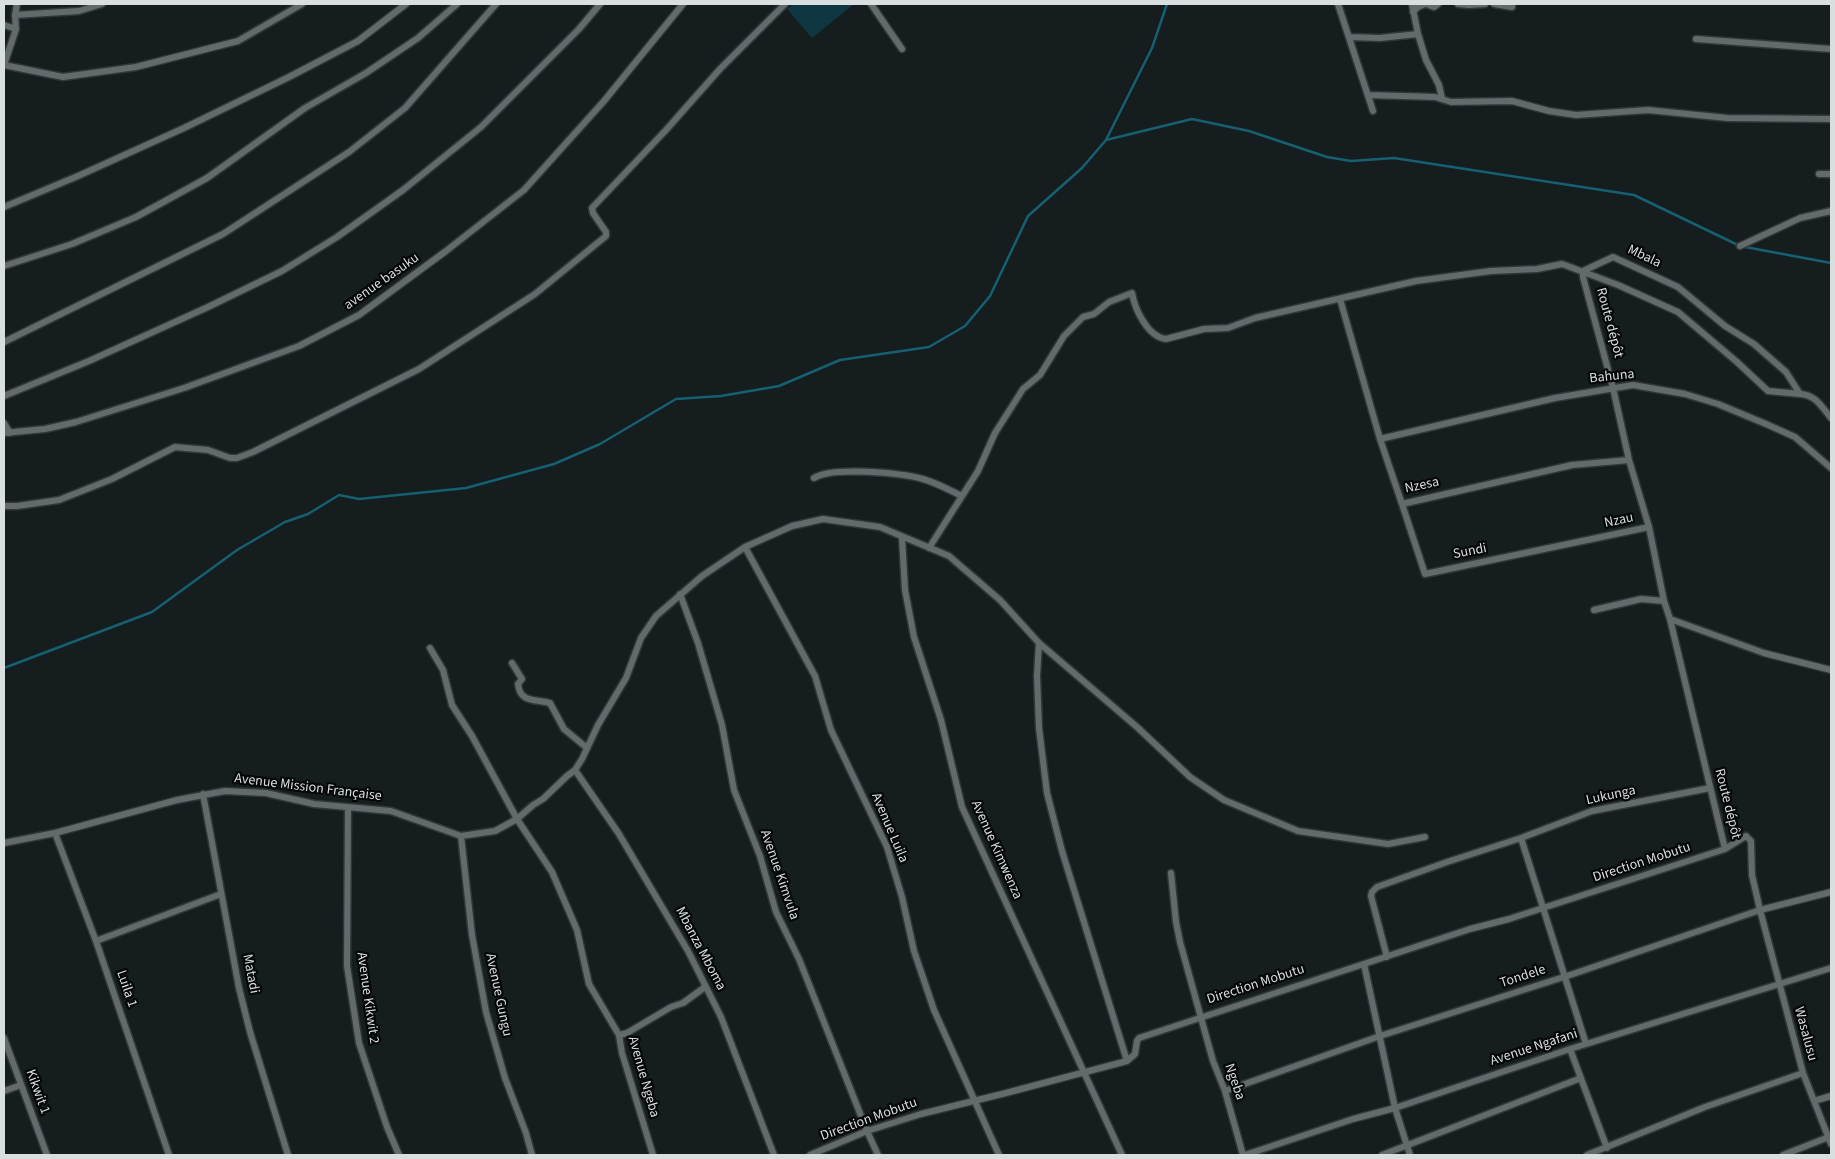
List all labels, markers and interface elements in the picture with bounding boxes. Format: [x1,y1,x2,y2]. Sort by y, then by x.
street label: Mbala [1624,242,1664,272]
street label: avenue basuku [341,250,423,314]
street label: Route dépôt [1592,286,1626,360]
street label: Bahuna [1589,366,1635,388]
street label: Nzesa [1403,474,1441,498]
street label: Nzau [1603,510,1635,532]
street label: Sundi [1452,541,1488,563]
street label: Route dépôt [1710,767,1744,841]
street label: Avenue Mission Française [233,771,383,805]
street label: Lukunga [1585,783,1637,809]
street label: Avenue Luila [867,791,911,865]
street label: Avenue Kimwenza [967,798,1025,902]
street label: Avenue Kimvula [756,828,802,922]
street label: Direction Mobutu [1591,839,1693,887]
street label: Mbanza Mboma [671,904,729,994]
street label: Avenue Kikwit 2 [352,951,382,1045]
street label: Avenue Gungu [481,952,515,1038]
street label: Matadi [238,953,262,995]
street label: Direction Mobutu [1205,961,1307,1009]
street label: Tondele [1498,962,1548,992]
street label: Luila 1 [112,968,140,1010]
street label: Wasalusu [1790,1005,1820,1063]
street label: Avenue Ngafani [1488,1026,1580,1070]
street label: Avenue Ngeba [623,1035,663,1119]
street label: Ngeba [1220,1062,1248,1102]
street label: Kikwit 1 [21,1067,53,1117]
street label: Direction Mobutu [818,1095,920,1145]

